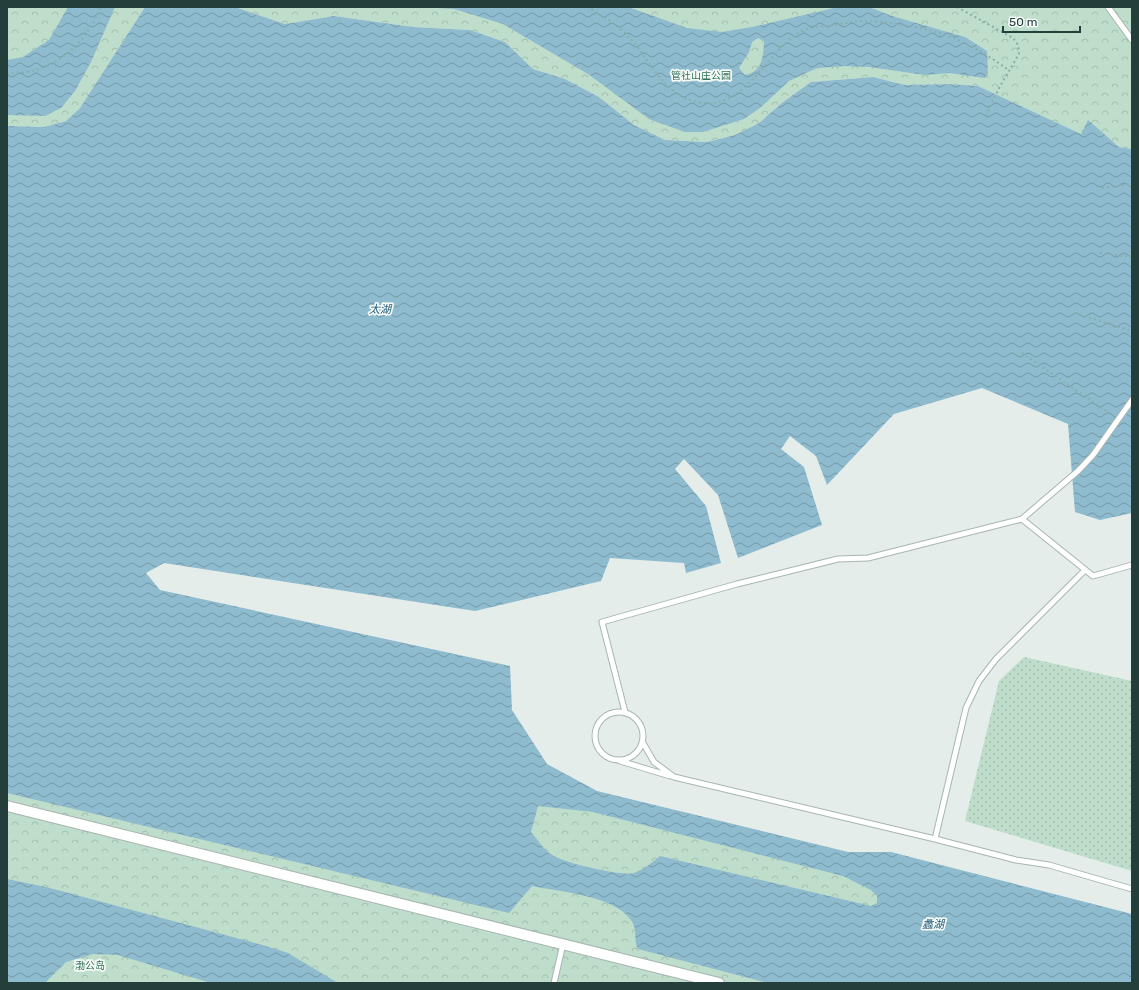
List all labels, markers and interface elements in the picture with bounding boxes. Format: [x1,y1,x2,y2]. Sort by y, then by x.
scale bar [1003,8,1080,34]
text: 50 m [1009,15,1037,29]
park label: 管社山庄公园 [671,70,731,82]
water label: 太湖 [369,303,393,316]
water label: 蠡湖 [922,918,946,931]
park label: 渤公岛 [75,960,105,972]

